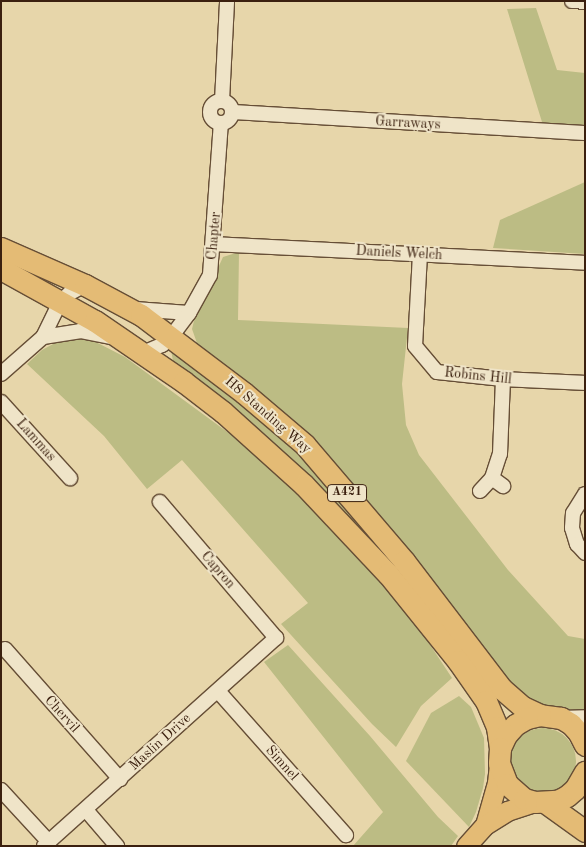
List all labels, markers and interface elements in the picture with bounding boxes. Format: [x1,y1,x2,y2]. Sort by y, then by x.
street label: Garraways [375,113,441,133]
street label: Chapter [204,211,224,261]
street label: Daniels Welch [355,242,443,264]
street label: Robins Hill [443,364,513,388]
street label: H8 Standing Way [221,373,315,457]
street label: Lammas [13,415,59,465]
road number: A421 [327,483,367,502]
street label: Capron [197,548,239,592]
street label: Chervil [41,692,83,736]
street label: Maslin Drive [126,710,194,774]
street label: Simnel [262,742,302,784]

